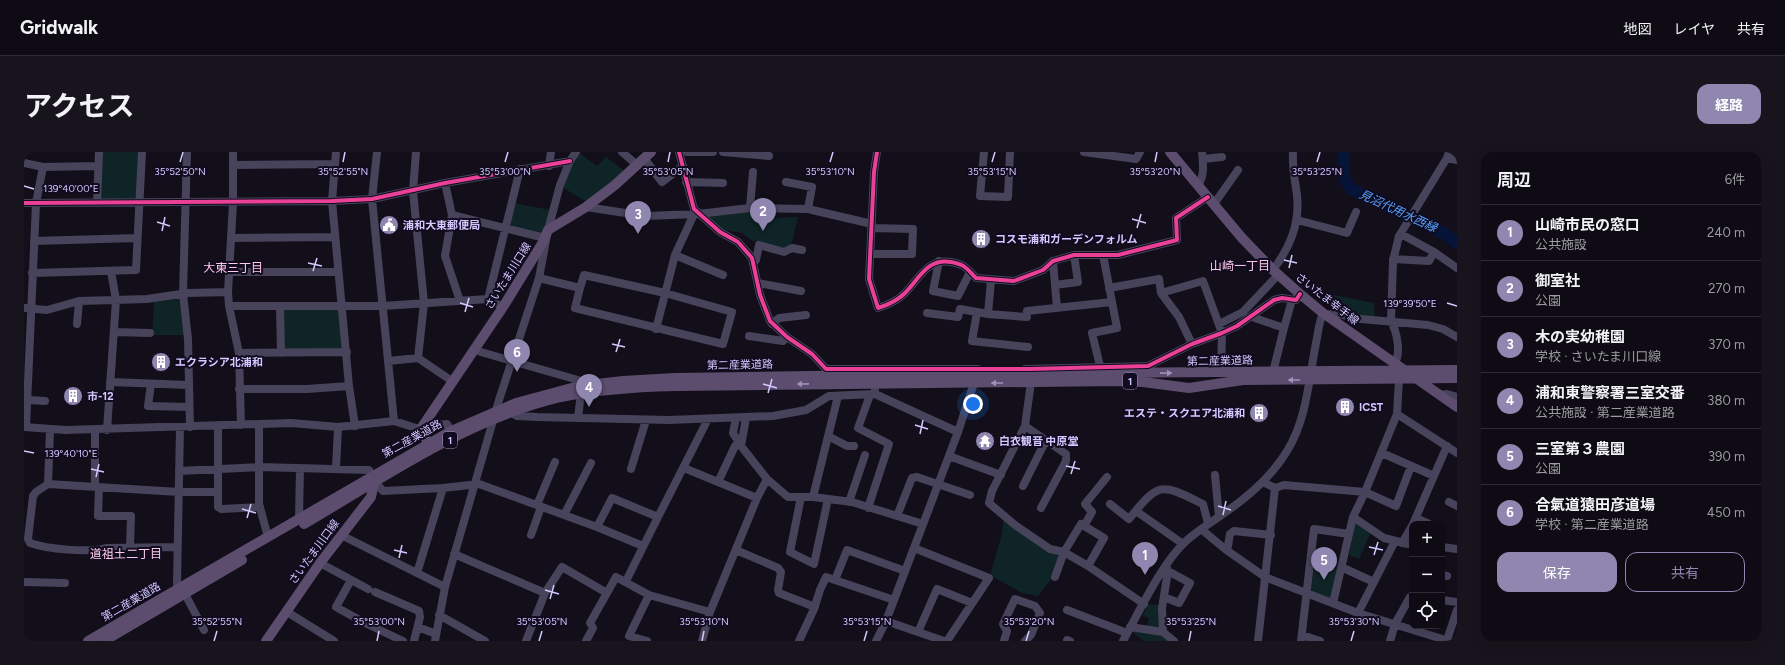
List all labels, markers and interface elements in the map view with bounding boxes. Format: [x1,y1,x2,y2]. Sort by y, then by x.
text: Gridwalk [20,16,98,39]
text: 地図 [1623,21,1651,38]
text: レイヤ [1673,21,1715,38]
text: 共有 [1737,21,1765,38]
button: 経路 [1697,84,1761,124]
text: アクセス [24,89,135,123]
text: 35°52'50"N [154,165,206,178]
text: 35°52'55"N [318,165,368,178]
text: 35°53'00"N [479,165,531,178]
text: 35°53'05"N [642,165,694,178]
text: 35°53'10"N [805,165,855,178]
text: 35°53'15"N [968,165,1016,178]
text: 35°53'20"N [1129,165,1181,178]
text: 35°53'25"N [1292,165,1342,178]
text: 周辺 [1497,170,1531,190]
text: 6件 [1725,172,1745,187]
text: 139°40'00"E [43,182,99,195]
water label: 見沼代用水西縁 [1357,187,1441,236]
pin: 2 [750,198,776,231]
pin: 3 [625,201,651,234]
public building icon: 浦和大東郵便局 [378,214,400,236]
text: 山崎市民の窓口 [1535,216,1640,234]
place label: 浦和大東郵便局 [403,219,480,232]
text: 1 [1507,225,1513,240]
text: 240 m [1707,225,1745,240]
building icon: コスモ浦和ガーデンフォルム [970,228,992,250]
place label: コスモ浦和ガーデンフォルム [995,233,1137,246]
text: 公共施設 [1535,237,1587,252]
street label: さいたま川口線 [482,240,534,312]
district label: 山崎一丁目 [1210,259,1270,273]
district label: 大東三丁目 [203,261,263,275]
street label: さいたま幸手線 [1293,270,1361,328]
text: 御室社 [1535,272,1580,290]
text: 2 [1506,281,1514,296]
text: 270 m [1708,281,1745,296]
text: 公園 [1535,293,1561,308]
text: 139°39'50"E [1383,297,1437,310]
text: 木の実幼稚園 [1535,328,1625,346]
text: 3 [1506,337,1514,352]
text: 370 m [1708,337,1745,352]
pin: 6 [504,339,530,372]
text: 学校 · さいたま川口線 [1535,349,1661,364]
building icon: エクラシア北浦和 [150,351,172,373]
street label: 第二産業道路 [1187,354,1253,368]
place label: エクラシア北浦和 [175,356,263,369]
street label: 第二産業道路 [707,358,773,372]
one-way arrow [1160,370,1173,376]
road number: 1 [1123,373,1137,389]
pin: 4 [576,374,602,407]
one-way arrow [1287,377,1300,383]
one-way arrow [990,380,1003,386]
one-way arrow [796,381,809,387]
text: 浦和東警察署三室交番 [1535,384,1685,402]
building icon: 市-12 [62,385,84,407]
place label: 市-12 [87,390,114,403]
text: 4 [1506,393,1514,408]
text: 380 m [1707,393,1745,408]
your location [963,394,983,414]
building icon: ICST [1334,396,1356,418]
place label: ICST [1359,401,1384,414]
building icon: エステ・スクエア北浦和 [1248,402,1270,424]
text: 公共施設 · 第二産業道路 [1535,405,1675,420]
place label: エステ・スクエア北浦和 [1124,407,1245,420]
street label: 第二産業道路 [380,417,444,461]
temple icon: 白衣観音 中原堂 [974,430,996,452]
road number: 1 [443,432,457,448]
place label: 白衣観音 中原堂 [999,435,1079,448]
text: 三室第３農園 [1535,440,1625,458]
text: 139°40'10"E [44,447,98,460]
text: 5 [1506,449,1514,464]
text: 390 m [1708,449,1745,464]
text: 公園 [1535,461,1561,476]
text: 合氣道猿田彦道場 [1535,496,1655,514]
text: 6 [1506,505,1514,520]
text: 450 m [1707,505,1745,520]
street label: さいたま川口線 [286,517,342,587]
text: 学校 · 第二産業道路 [1535,517,1649,532]
map controls [1409,521,1445,629]
button: + [1409,521,1445,557]
pin: 1 [1132,542,1158,575]
district label: 道祖土二丁目 [90,547,162,561]
pin: 5 [1311,547,1337,580]
button: 保存 [1497,552,1617,592]
button: 共有 [1625,552,1745,592]
button: − [1409,557,1445,593]
street label: 第二産業道路 [99,580,163,624]
button: locate [1409,593,1445,629]
text: 35°52'55"N [192,615,242,628]
text: 35°53'00"N [353,615,405,628]
text: 35°53'05"N [516,615,568,628]
text: 35°53'10"N [679,615,729,628]
text: 35°53'15"N [843,615,891,628]
text: 35°53'20"N [1003,615,1055,628]
text: 35°53'25"N [1166,615,1216,628]
text: 35°53'30"N [1329,615,1379,628]

